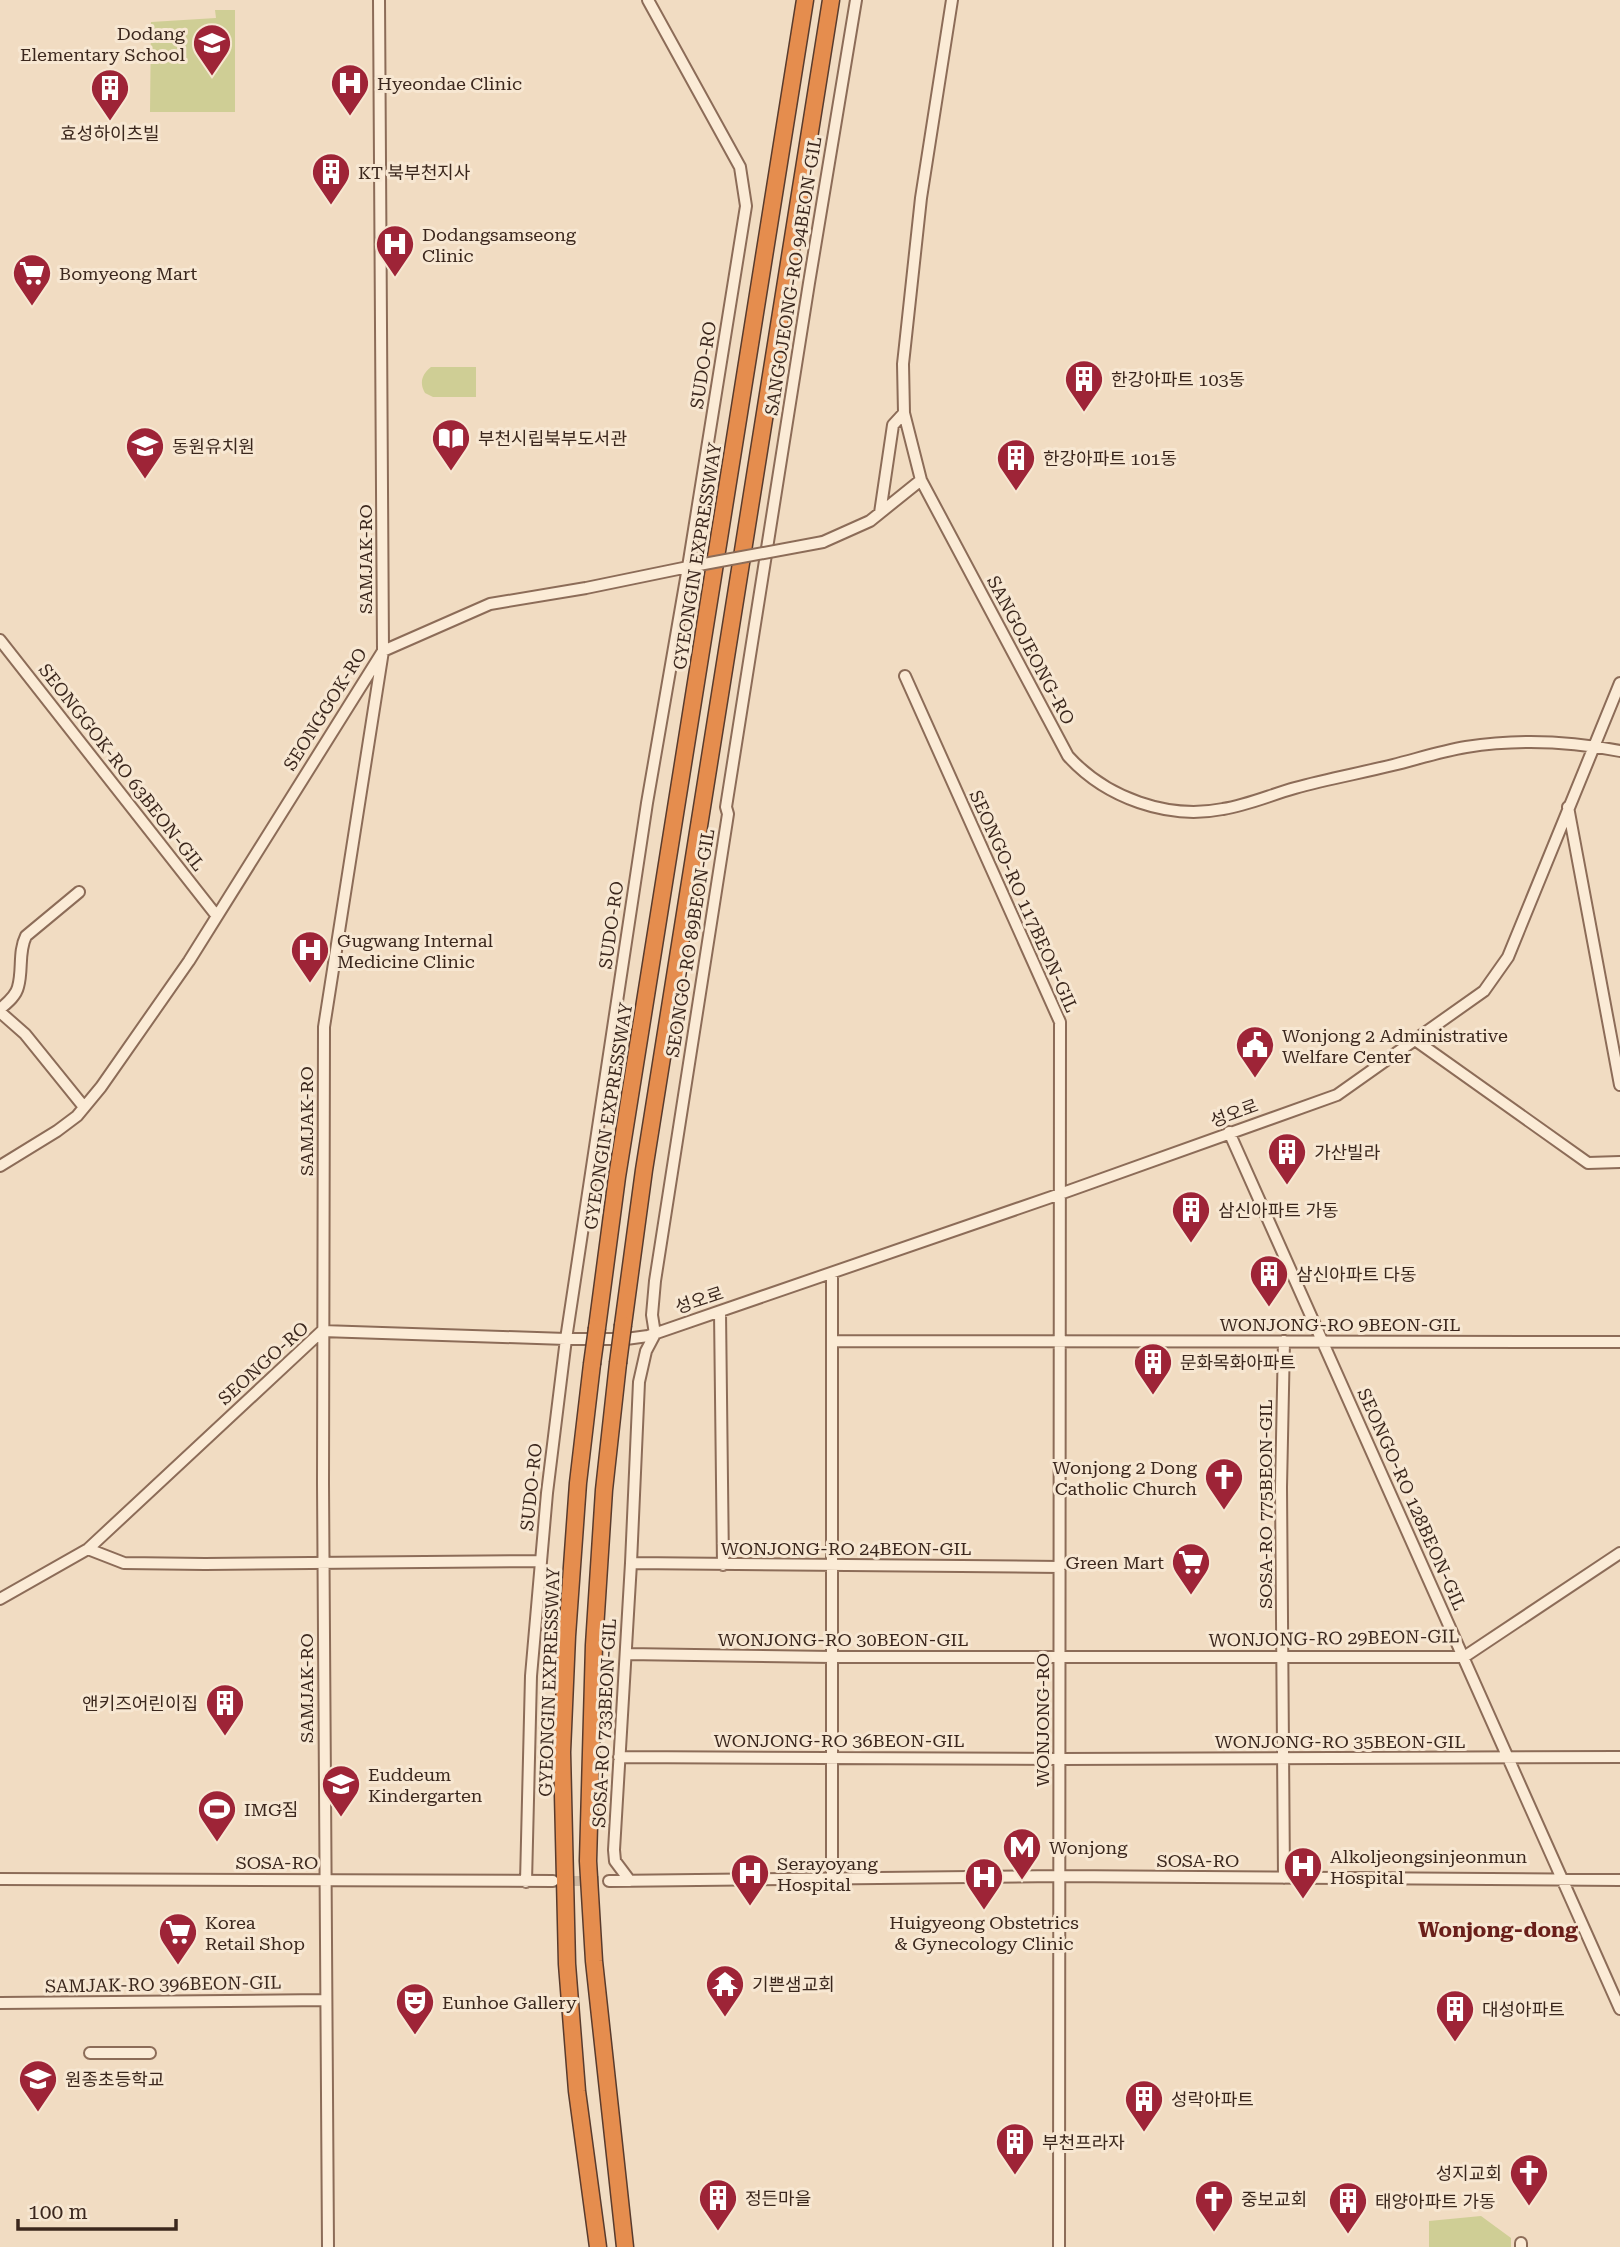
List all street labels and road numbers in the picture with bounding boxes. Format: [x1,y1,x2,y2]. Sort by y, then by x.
street label: SANGOJEONG-RO 94BEON-GIL [761,135,825,417]
street label: SUDO-RO [686,320,720,410]
street label: GYEONGIN EXPRESSWAY [669,440,725,671]
street label: SAMJAK-RO [355,504,376,614]
street label: SANGOJEONG-RO [983,572,1079,728]
street label: SEONGGOK-RO [279,644,371,774]
street label: SEONGGOK-RO 63BEON-GIL [35,659,209,875]
street label: SEONGO-RO 117BEON-GIL [965,787,1083,1015]
street label: SEONGO-RO 89BEON-GIL [662,827,718,1059]
street label: SUDO-RO [594,880,628,970]
street label: GYEONGIN EXPRESSWAY [580,1000,636,1231]
street label: SAMJAK-RO [296,1066,317,1176]
street label: 성오로 [1207,1095,1261,1131]
street label: 성오로 [672,1282,726,1318]
street label: WONJONG-RO 9BEON-GIL [1220,1314,1460,1335]
street label: SEONGO-RO [214,1317,312,1409]
street label: SEONGO-RO 128BEON-GIL [1353,1385,1471,1613]
street label: SOSA-RO 775BEON-GIL [1255,1399,1276,1609]
street label: SUDO-RO [516,1442,546,1532]
street label: WONJONG-RO 24BEON-GIL [721,1538,971,1559]
street label: GYEONGIN EXPRESSWAY [534,1566,564,1797]
street label: SOSA-RO 733BEON-GIL [588,1618,620,1828]
street label: WONJONG-RO 29BEON-GIL [1209,1625,1459,1651]
street label: WONJONG-RO 30BEON-GIL [718,1629,968,1650]
street label: SAMJAK-RO [296,1633,317,1743]
street label: WONJONG-RO [1032,1653,1053,1787]
street label: WONJONG-RO 36BEON-GIL [714,1730,964,1751]
street label: WONJONG-RO 35BEON-GIL [1215,1731,1465,1752]
street label: SOSA-RO [1157,1850,1239,1871]
street label: SOSA-RO [236,1852,318,1873]
street label: SAMJAK-RO 396BEON-GIL [45,1971,281,1997]

